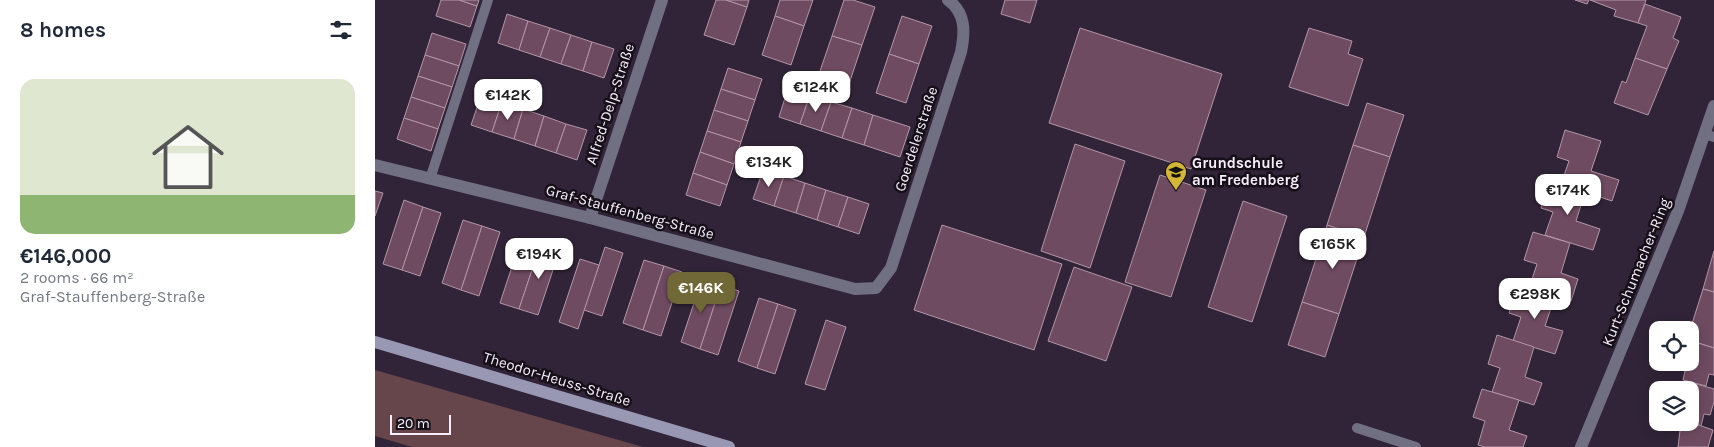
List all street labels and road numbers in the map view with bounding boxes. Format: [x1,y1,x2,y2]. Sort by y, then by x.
street label: Alfred-Delp-Straße [582,41,638,167]
street label: Goerdelerstraße [891,84,941,194]
street label: Graf-Stauffenberg-Straße [544,181,716,243]
street label: Kurt-Schumacher-Ring [1598,195,1674,349]
street label: Theodor-Heuss-Straße [481,348,633,410]

